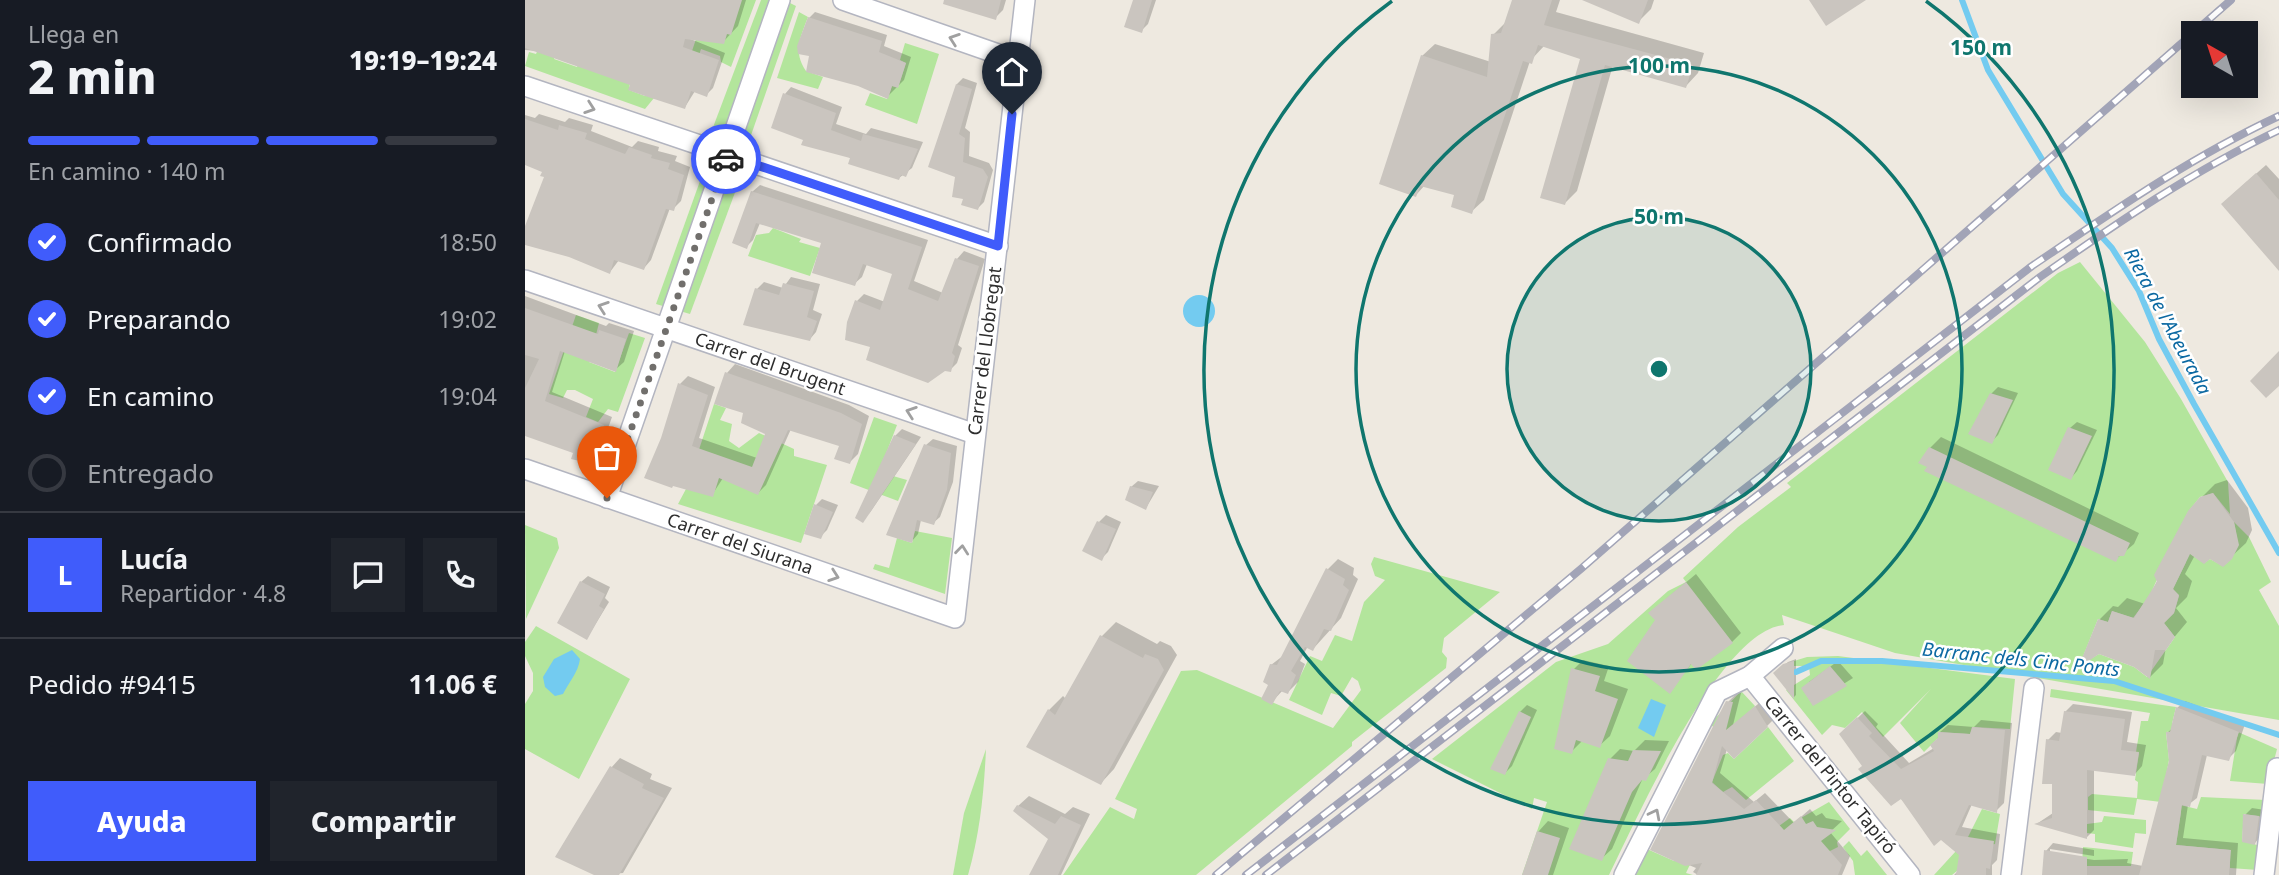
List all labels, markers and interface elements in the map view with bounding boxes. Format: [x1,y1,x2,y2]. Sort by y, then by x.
text: Llega en [28,18,119,50]
north arrow [2181,21,2257,98]
map controls [2181,21,2258,98]
one-way arrow [948,33,960,47]
text: 150 m [1950,33,2012,61]
text: 19:19–19:24 [349,42,497,78]
pin [982,42,1042,114]
text: 2 min [28,45,157,107]
text: 100 m [1628,51,1690,79]
icon: home [993,53,1031,91]
one-way arrow [583,100,595,114]
courier [691,124,761,194]
icon: car [707,140,745,178]
text: En camino · 140 m [28,155,226,187]
text: 50 m [1634,202,1684,230]
icon: check [28,223,66,261]
text: Confirmado [87,224,232,260]
text: 18:50 [438,226,497,258]
water label: Riera de l'Abeurada [2118,243,2218,399]
street label: Carrer del Llobregat [962,265,1006,437]
icon: check [28,300,66,338]
text: Preparando [87,301,231,337]
one-way arrow [598,301,610,315]
text: 19:02 [438,303,497,335]
street label: Carrer del Brugent [692,326,849,400]
centre of rings [1647,357,1671,381]
icon: check [28,377,66,415]
text: En camino [87,378,214,414]
text: 19:04 [438,380,497,412]
one-way arrow [905,406,917,420]
pin [577,426,637,498]
icon: bag [588,437,626,475]
text: Entregado [87,455,214,491]
street label: Carrer del Siurana [664,507,816,579]
button: chat [331,538,405,612]
button: phone [423,538,497,612]
text: Lucía [120,541,188,577]
one-way arrow [955,544,970,556]
text: L [58,557,72,593]
one-way arrow [827,568,839,582]
text: Repartidor · 4.8 [120,577,286,609]
water label: Barranc dels Cinc Ponts [1921,636,2121,682]
text: Pedido #9415 [28,666,196,702]
text: 11.06 € [409,666,497,702]
street label: Carrer del Pintor Tapiró [1759,690,1902,859]
button: Ayuda [28,781,256,861]
button: Compartir [270,781,497,861]
one-way arrow [1647,809,1660,821]

